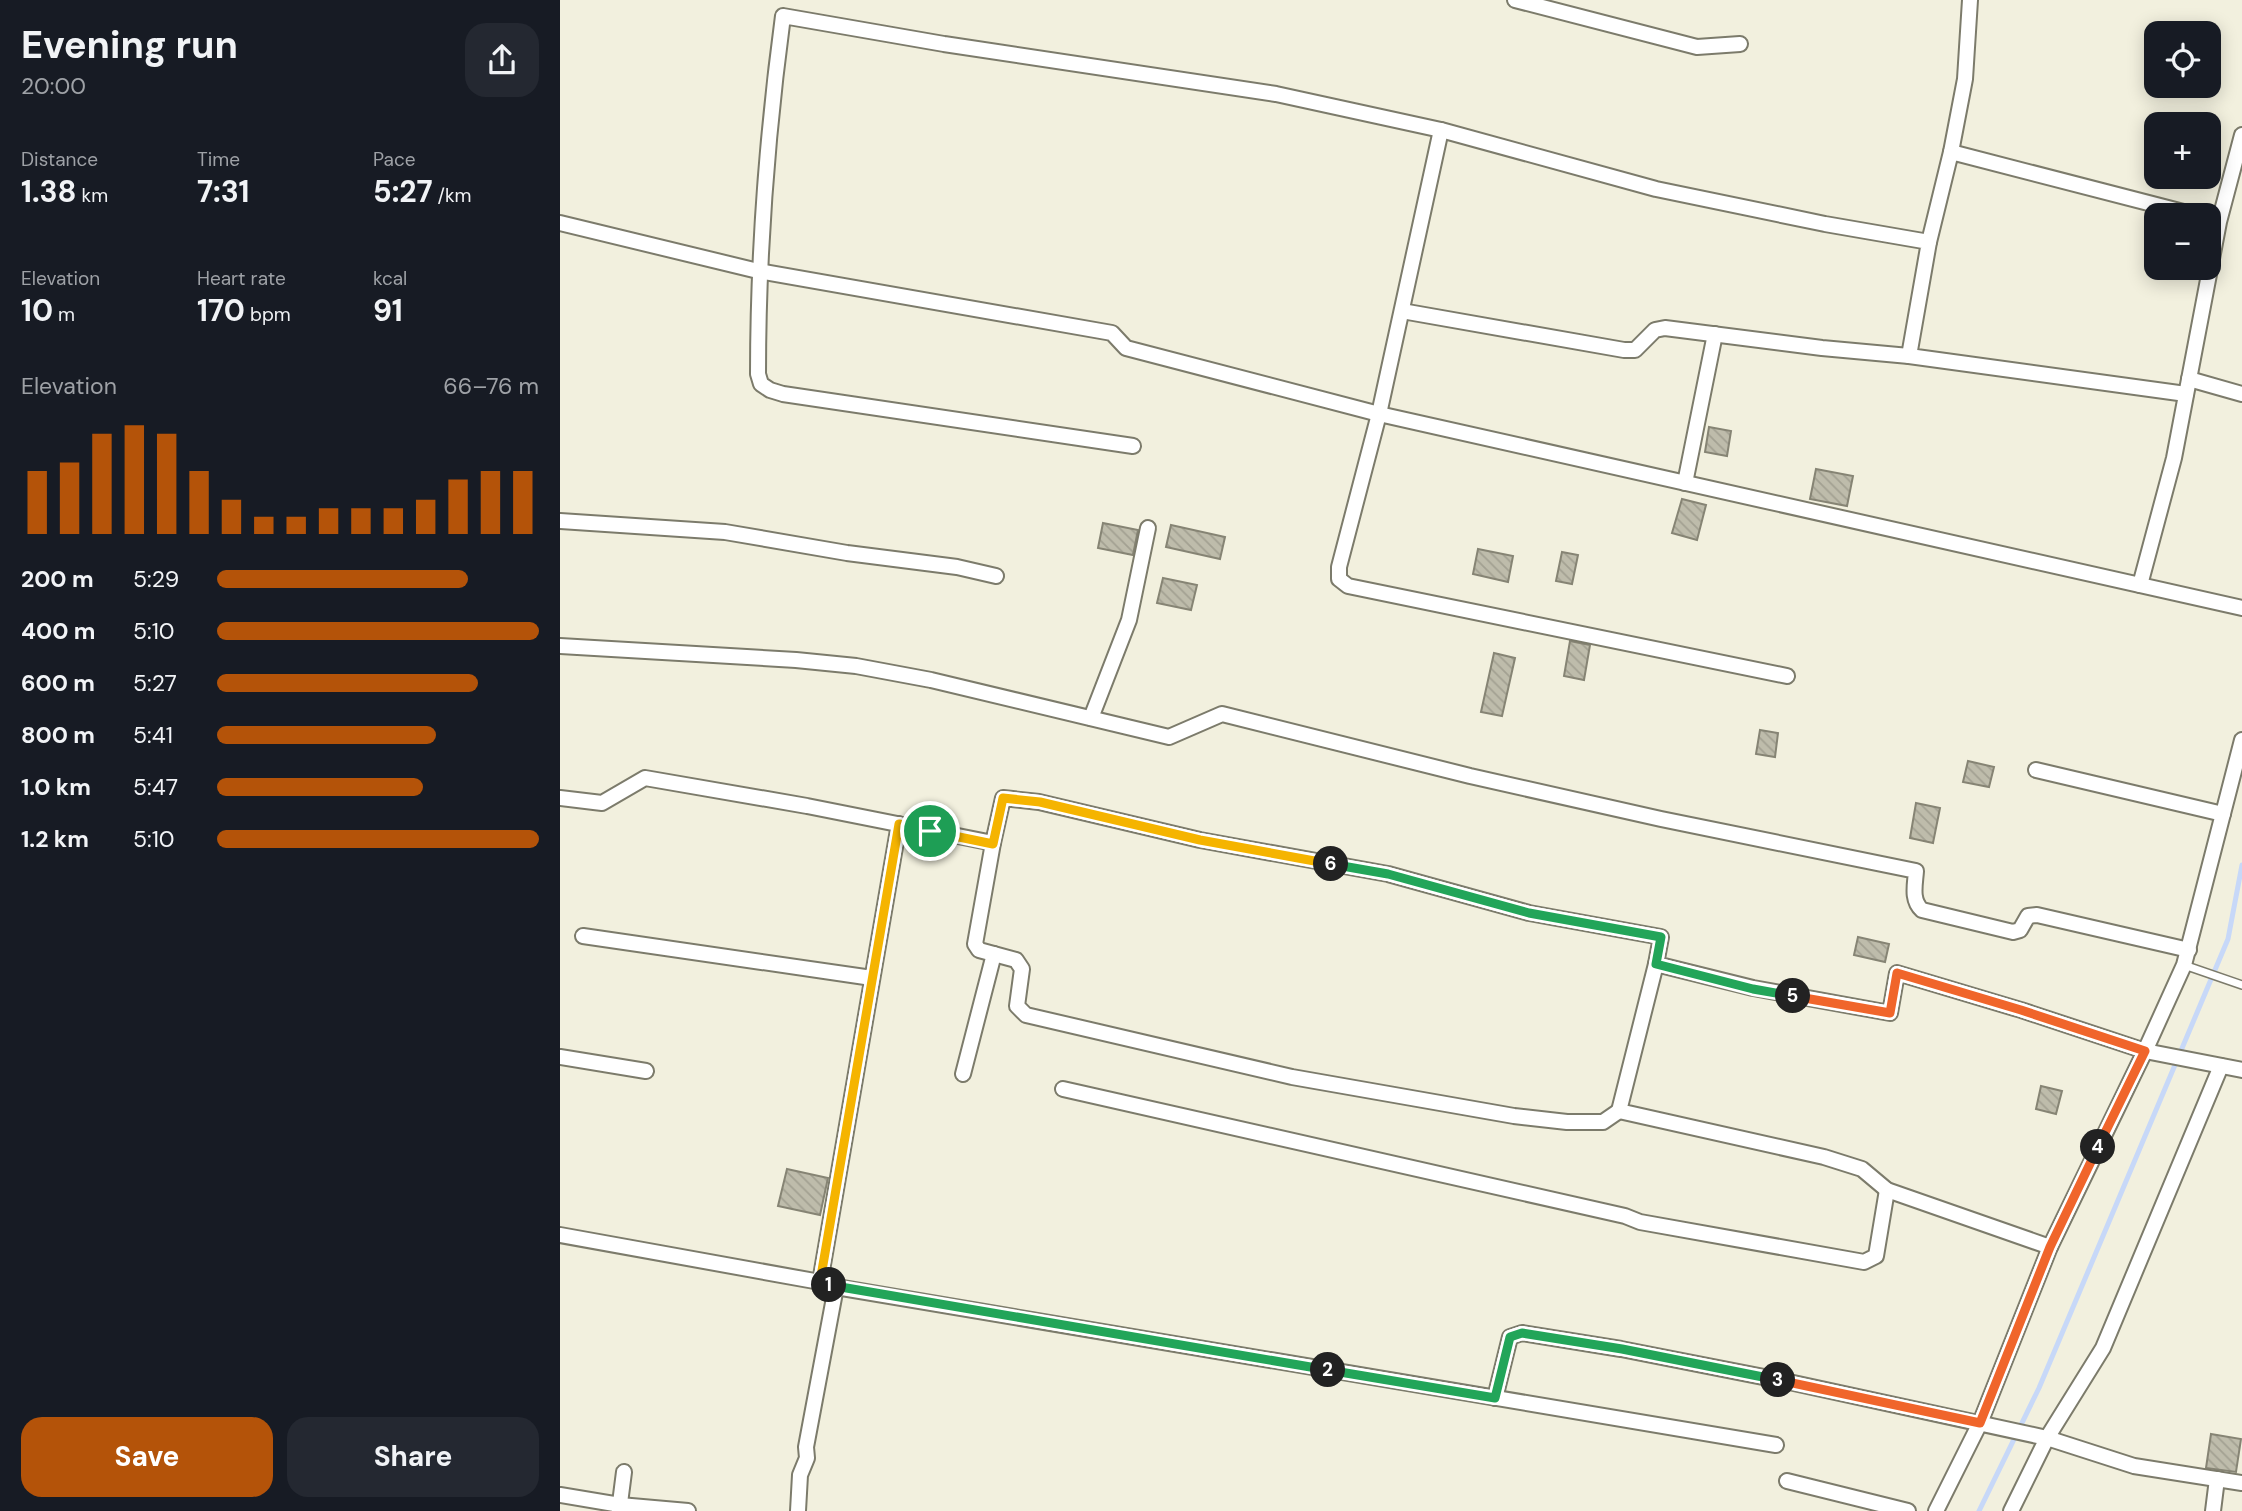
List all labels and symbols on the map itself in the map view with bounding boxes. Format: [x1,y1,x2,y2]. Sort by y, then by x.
pin [900,801,960,861]
pin: 6 [1314,846,1348,882]
pin: 5 [1776,978,1810,1014]
pin: 4 [2080,1130,2116,1164]
pin: 1 [812,1268,846,1302]
pin: 2 [1310,1352,1346,1388]
pin: 3 [1760,1362,1796,1398]

